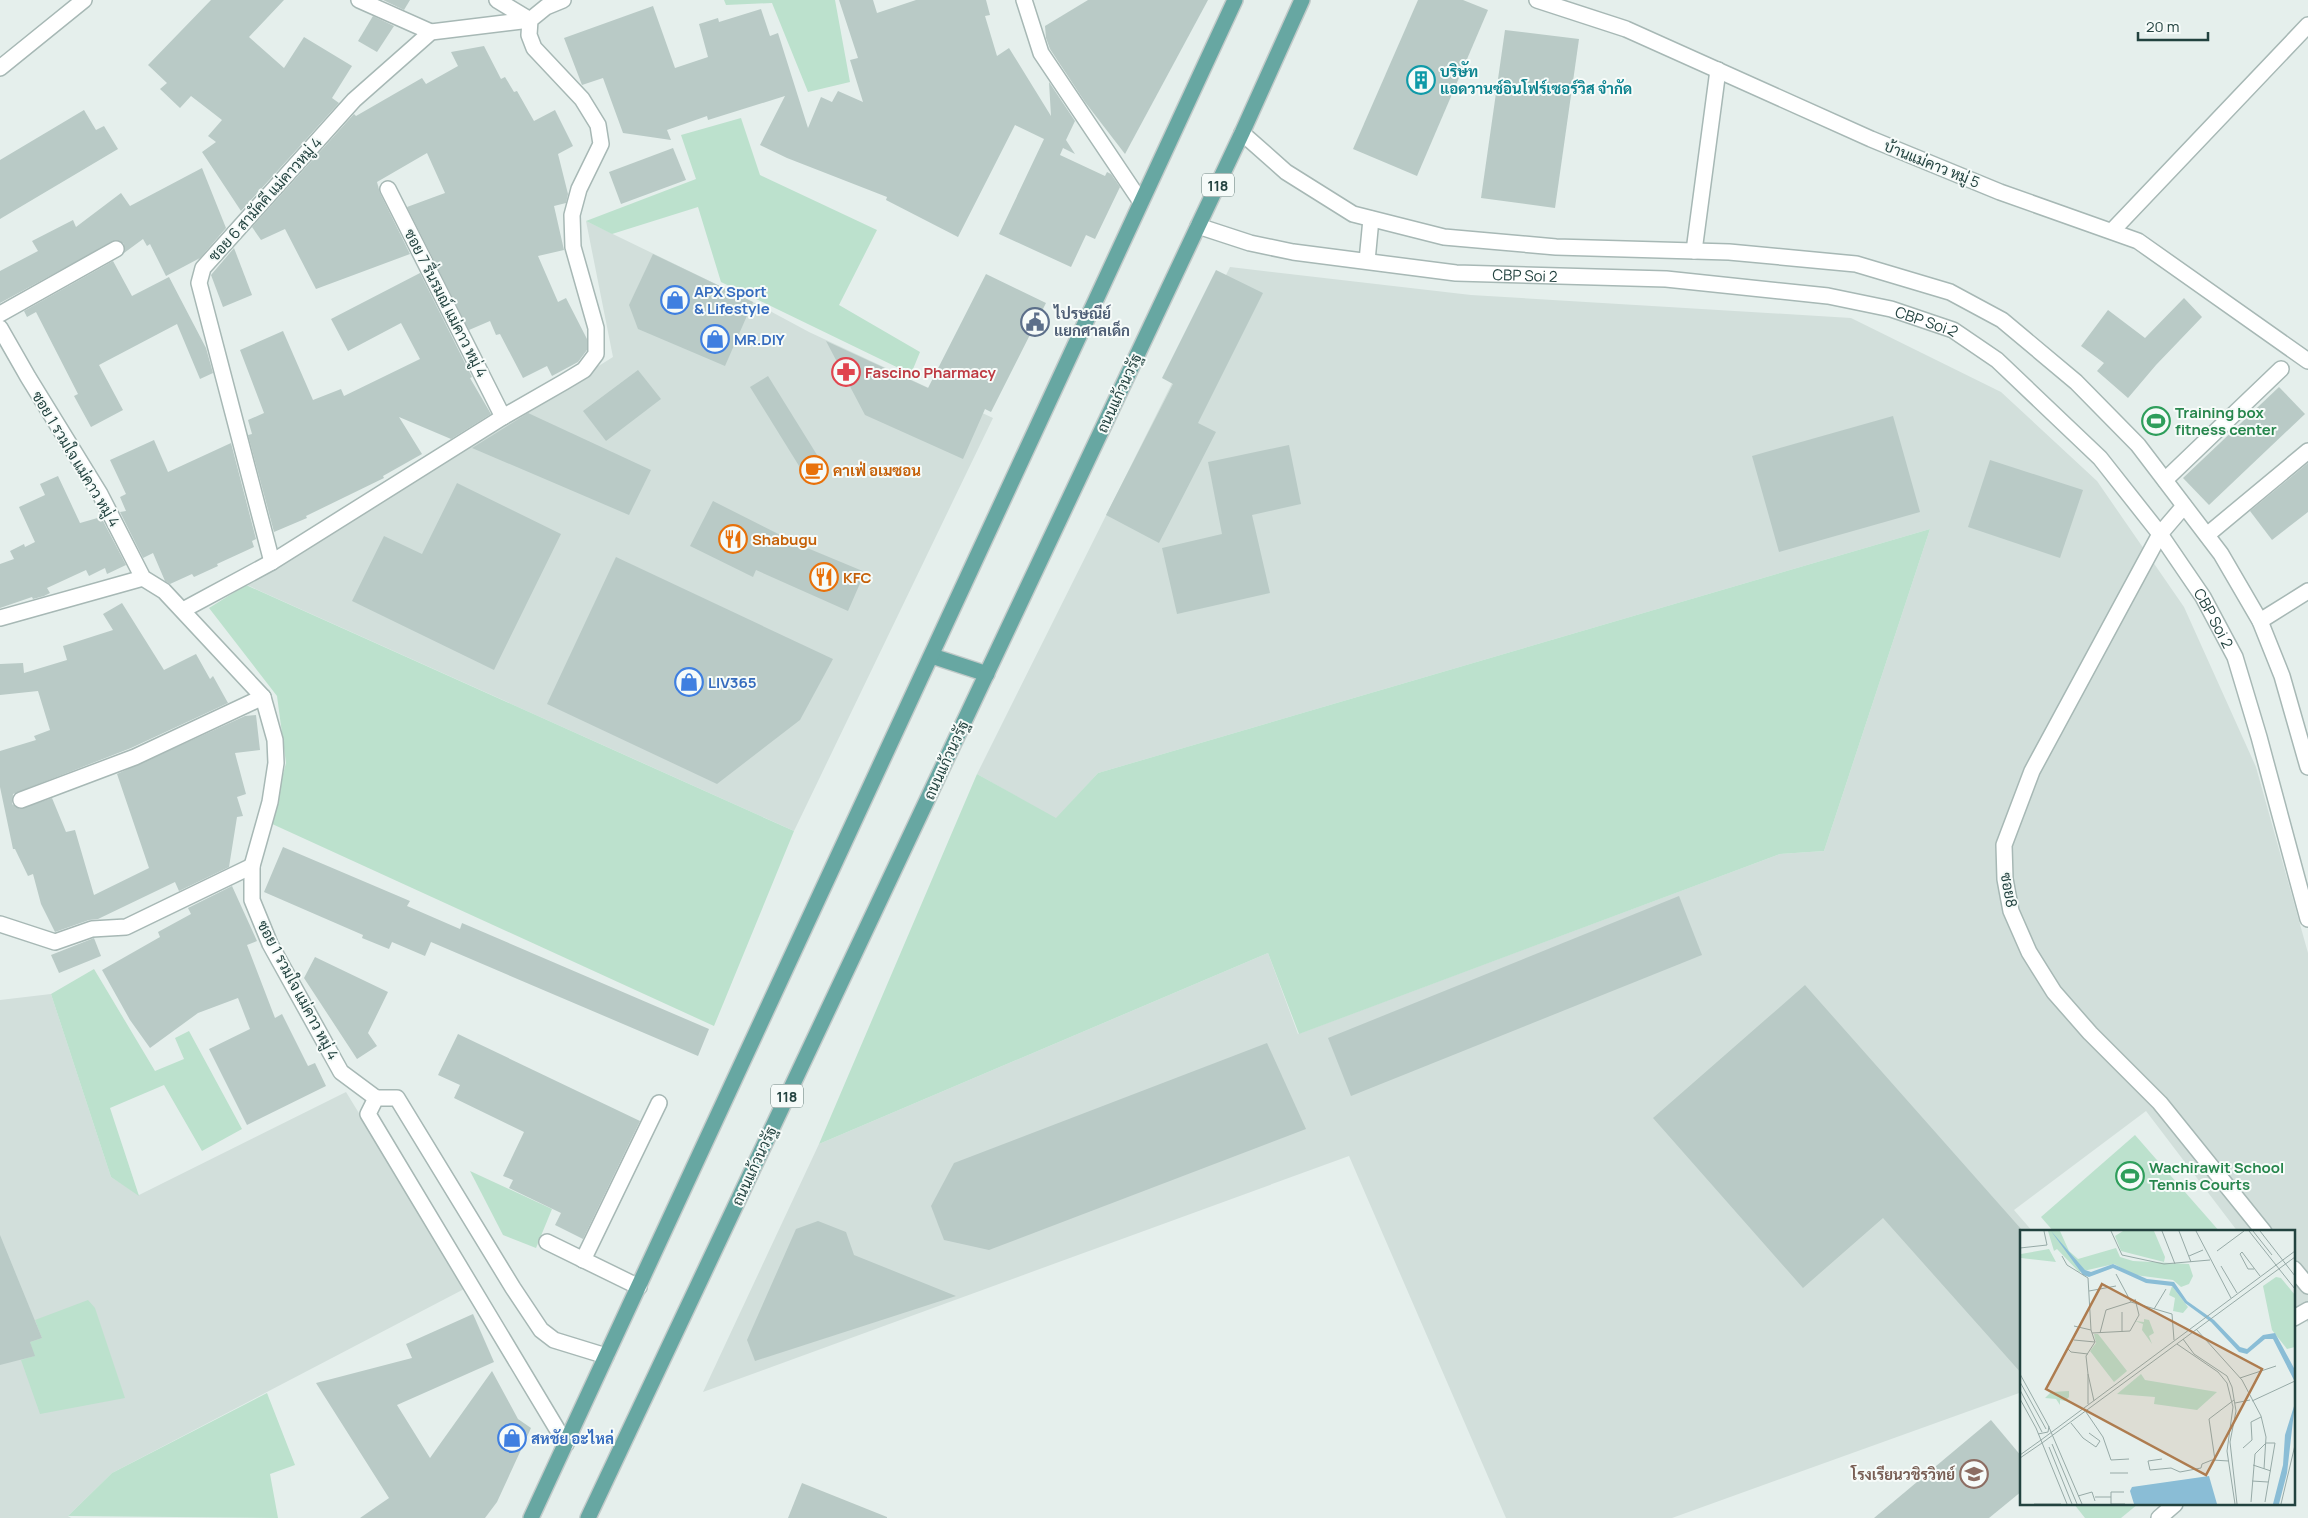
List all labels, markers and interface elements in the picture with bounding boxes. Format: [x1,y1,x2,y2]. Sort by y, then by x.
scale bar [2138,10,2208,42]
text: 20 m [2146,16,2179,37]
place label: บริษัท แอดวานซ์อินโฟร์เซอร์วิส จำกัด [1440,61,1632,99]
building icon: บริษัท แอดวานซ์อินโฟร์เซอร์วิส จำกัด [1406,65,1436,95]
street label: ซอย 6 สามัคคี แม่คาวหมู่ 4 [203,132,327,266]
street label: บ้านแม่คาว หมู่ 5 [1881,135,1983,193]
road number: 118 [1202,174,1234,196]
street label: ซอย 7 รื่นรมณ์ แม่คาว หมู่ 4 [399,223,496,381]
street label: CBP Soi 2 [1492,264,1558,286]
place label: APX Sport & Lifestyle [694,281,770,319]
shop icon: APX Sport & Lifestyle [660,285,690,315]
street label: CBP Soi 2 [1892,301,1963,341]
place label: ไปรษณีย์ แยกศาลเด็ก [1053,303,1130,341]
public building icon: ไปรษณีย์ แยกศาลเด็ก [1020,307,1050,337]
shop icon: MR.DIY [700,324,730,354]
place label: MR.DIY [734,329,785,350]
street label: ถนนแก้วนวรัฐ [1091,350,1147,436]
pharmacy icon: Fascino Pharmacy [831,357,861,387]
place label: Fascino Pharmacy [865,362,996,383]
street label: ซอย 1 รวมใจ แม่คาว หมู่ 4 [27,387,125,531]
place label: Training box fitness center [2175,402,2277,440]
sports icon: Training box fitness center [2141,406,2171,436]
cafe icon: คาเฟ่ อเมซอน [799,455,829,485]
place label: คาเฟ่ อเมซอน [833,460,921,481]
restaurant icon: Shabugu [718,524,748,554]
place label: Shabugu [752,529,817,550]
restaurant icon: KFC [809,562,839,592]
place label: KFC [843,567,872,588]
street label: CBP Soi 2 [2189,584,2239,652]
shop icon: LIV365 [674,667,704,697]
place label: LIV365 [708,672,757,693]
street label: ถนนแก้วนวรัฐ [918,717,974,803]
street label: ซอย8 [1996,871,2022,909]
street label: ซอย 1 รวมใจ แม่คาว หมู่ 4 [252,917,344,1064]
road number: 118 [771,1084,803,1108]
street label: ถนนแก้วนวรัฐ [726,1123,782,1209]
place label: Wachirawit School Tennis Courts [2149,1157,2284,1195]
sports icon: Wachirawit School Tennis Courts [2115,1161,2145,1191]
inset map [2020,1230,2296,1506]
shop icon: สหชัย อะไหล่ [497,1423,527,1453]
place label: สหชัย อะไหล่ [531,1428,614,1449]
school or university icon: โรงเรียนวชิรวิทย์ [1959,1459,1989,1489]
place label: โรงเรียนวชิรวิทย์ [1850,1464,1956,1485]

